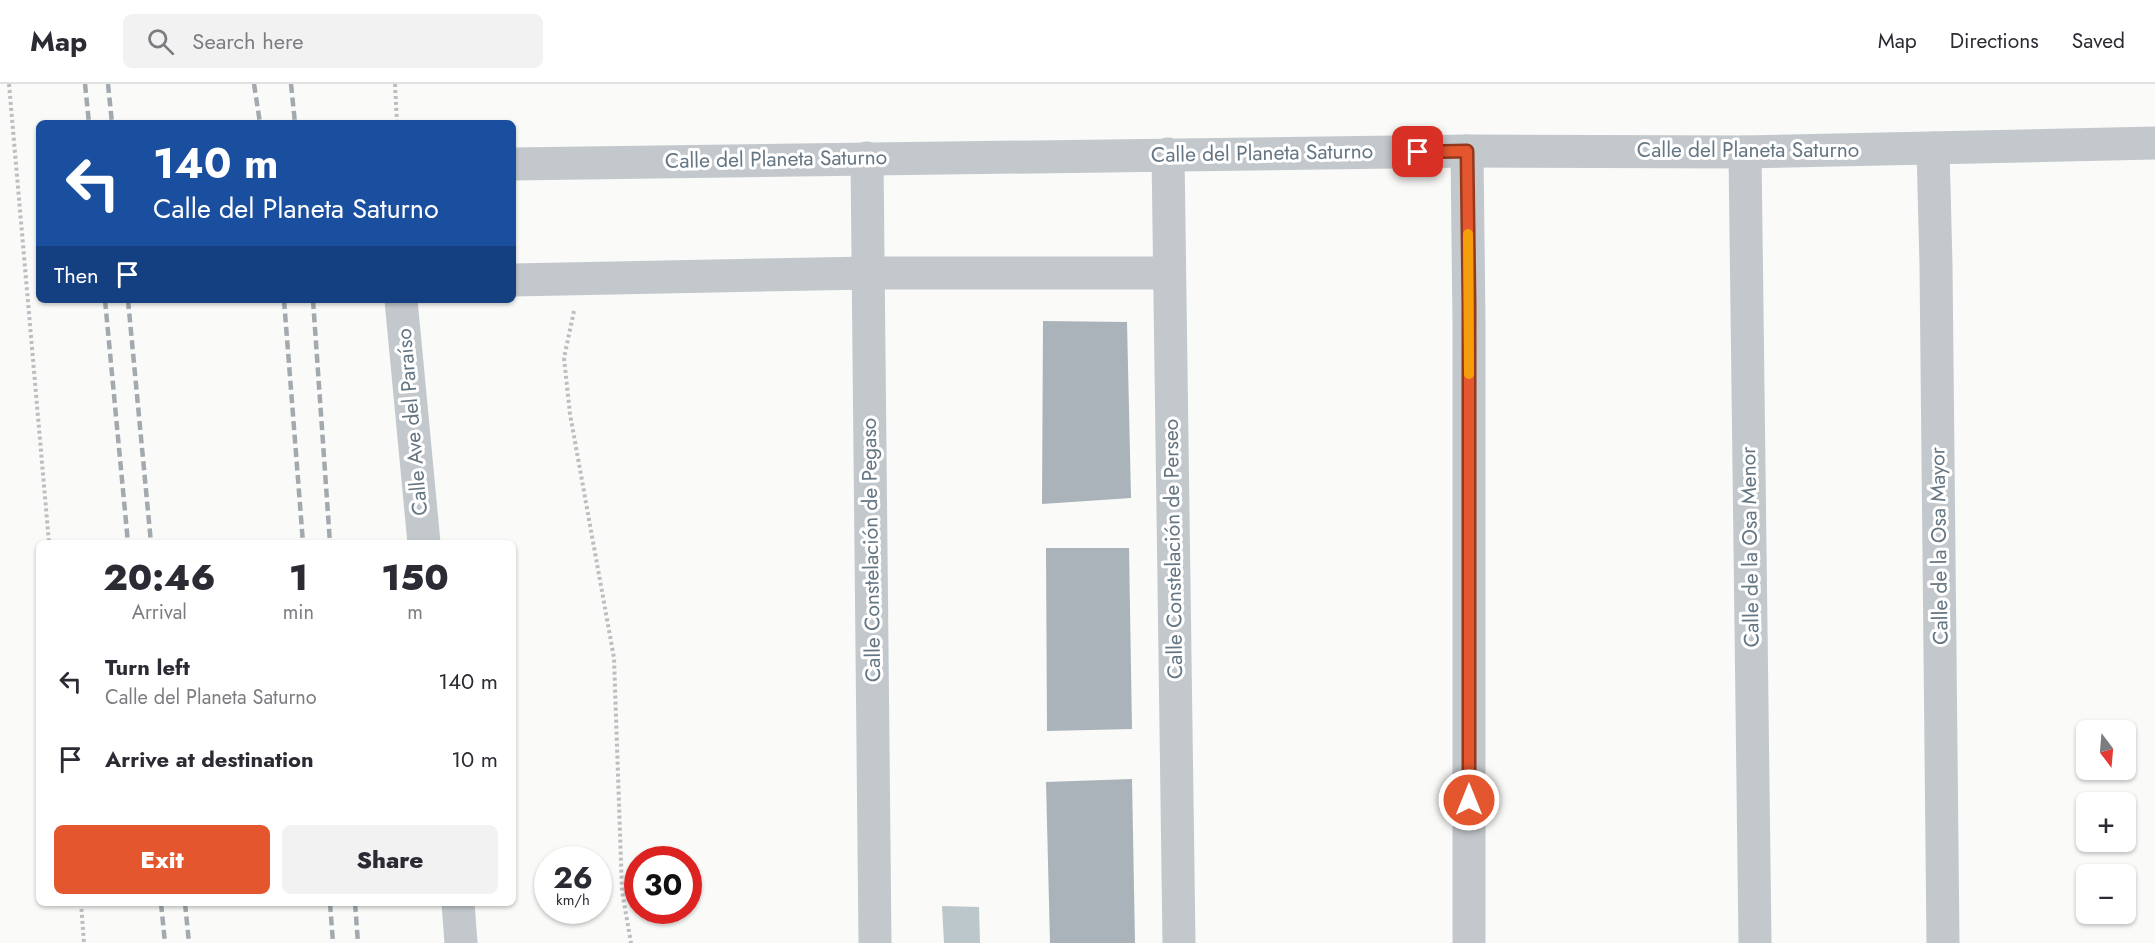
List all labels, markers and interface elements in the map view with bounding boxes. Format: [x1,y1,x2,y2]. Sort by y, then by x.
search box [123,14,543,68]
text: Map [30,21,87,62]
icon: search [144,25,177,58]
text: Search here [192,25,304,57]
text: Map [1878,26,1917,56]
text: Directions [1950,26,2039,56]
text: Saved [2072,26,2125,56]
pin [1392,126,1443,177]
text: 140 m [153,133,279,194]
icon: arrive [1401,135,1434,168]
street label: Calle del Planeta Saturno [1637,135,1859,165]
street label: Calle del Planeta Saturno [1151,136,1373,170]
street label: Calle del Planeta Saturno [665,142,887,176]
icon: left [54,144,132,222]
text: Calle del Planeta Saturno [153,189,439,228]
icon: arrive [111,258,144,291]
text: Then [54,259,99,291]
street label: Calle Ave del Paraíso [389,327,435,517]
street label: Calle Constelación de Pegaso [854,418,888,682]
street label: Calle Constelación de Perseo [1156,419,1190,679]
street label: Calle de la Osa Menor [1733,446,1767,648]
street label: Calle de la Osa Mayor [1922,446,1956,645]
text: 20:46 [103,551,216,603]
text: 1 [289,551,308,603]
text: 150 [381,551,449,603]
text: Arrival [132,598,187,627]
text: min [283,598,314,627]
text: m [407,598,423,627]
text: Turn left [105,651,190,683]
icon: left [54,665,87,698]
text: 140 m [438,665,498,697]
text: Calle del Planeta Saturno [105,683,317,712]
north arrow [2076,720,2136,780]
map controls [2076,720,2136,924]
icon: arrive [54,743,87,776]
text: Arrive at destination [105,743,314,775]
text: 10 m [451,743,498,775]
position arrow [1437,768,1501,832]
button: + [2076,792,2136,852]
button: Exit [54,825,270,894]
button: Share [282,825,498,894]
speed limit sign: 30 [624,846,702,924]
text: 26 [553,856,593,899]
button: − [2076,864,2136,924]
text: km/h [556,889,590,911]

